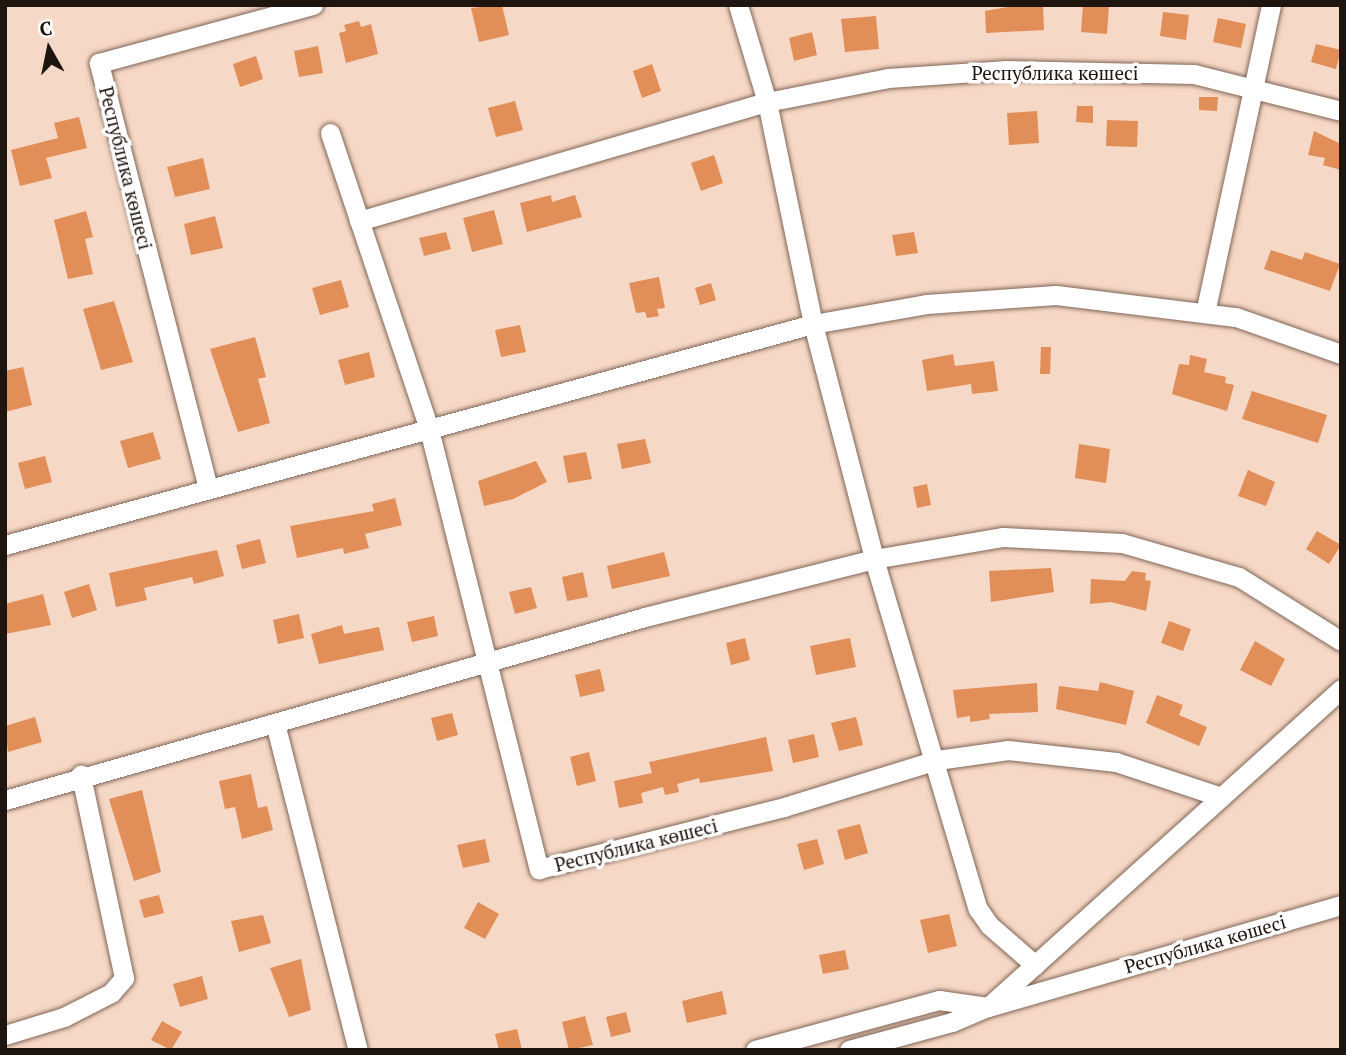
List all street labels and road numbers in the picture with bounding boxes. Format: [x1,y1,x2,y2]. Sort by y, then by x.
street label: Республика көшесі [971,62,1139,84]
street label: Республика көшесі [95,84,157,252]
street label: Республика көшесі [552,814,720,876]
street label: Республика көшесі [1122,910,1288,978]

